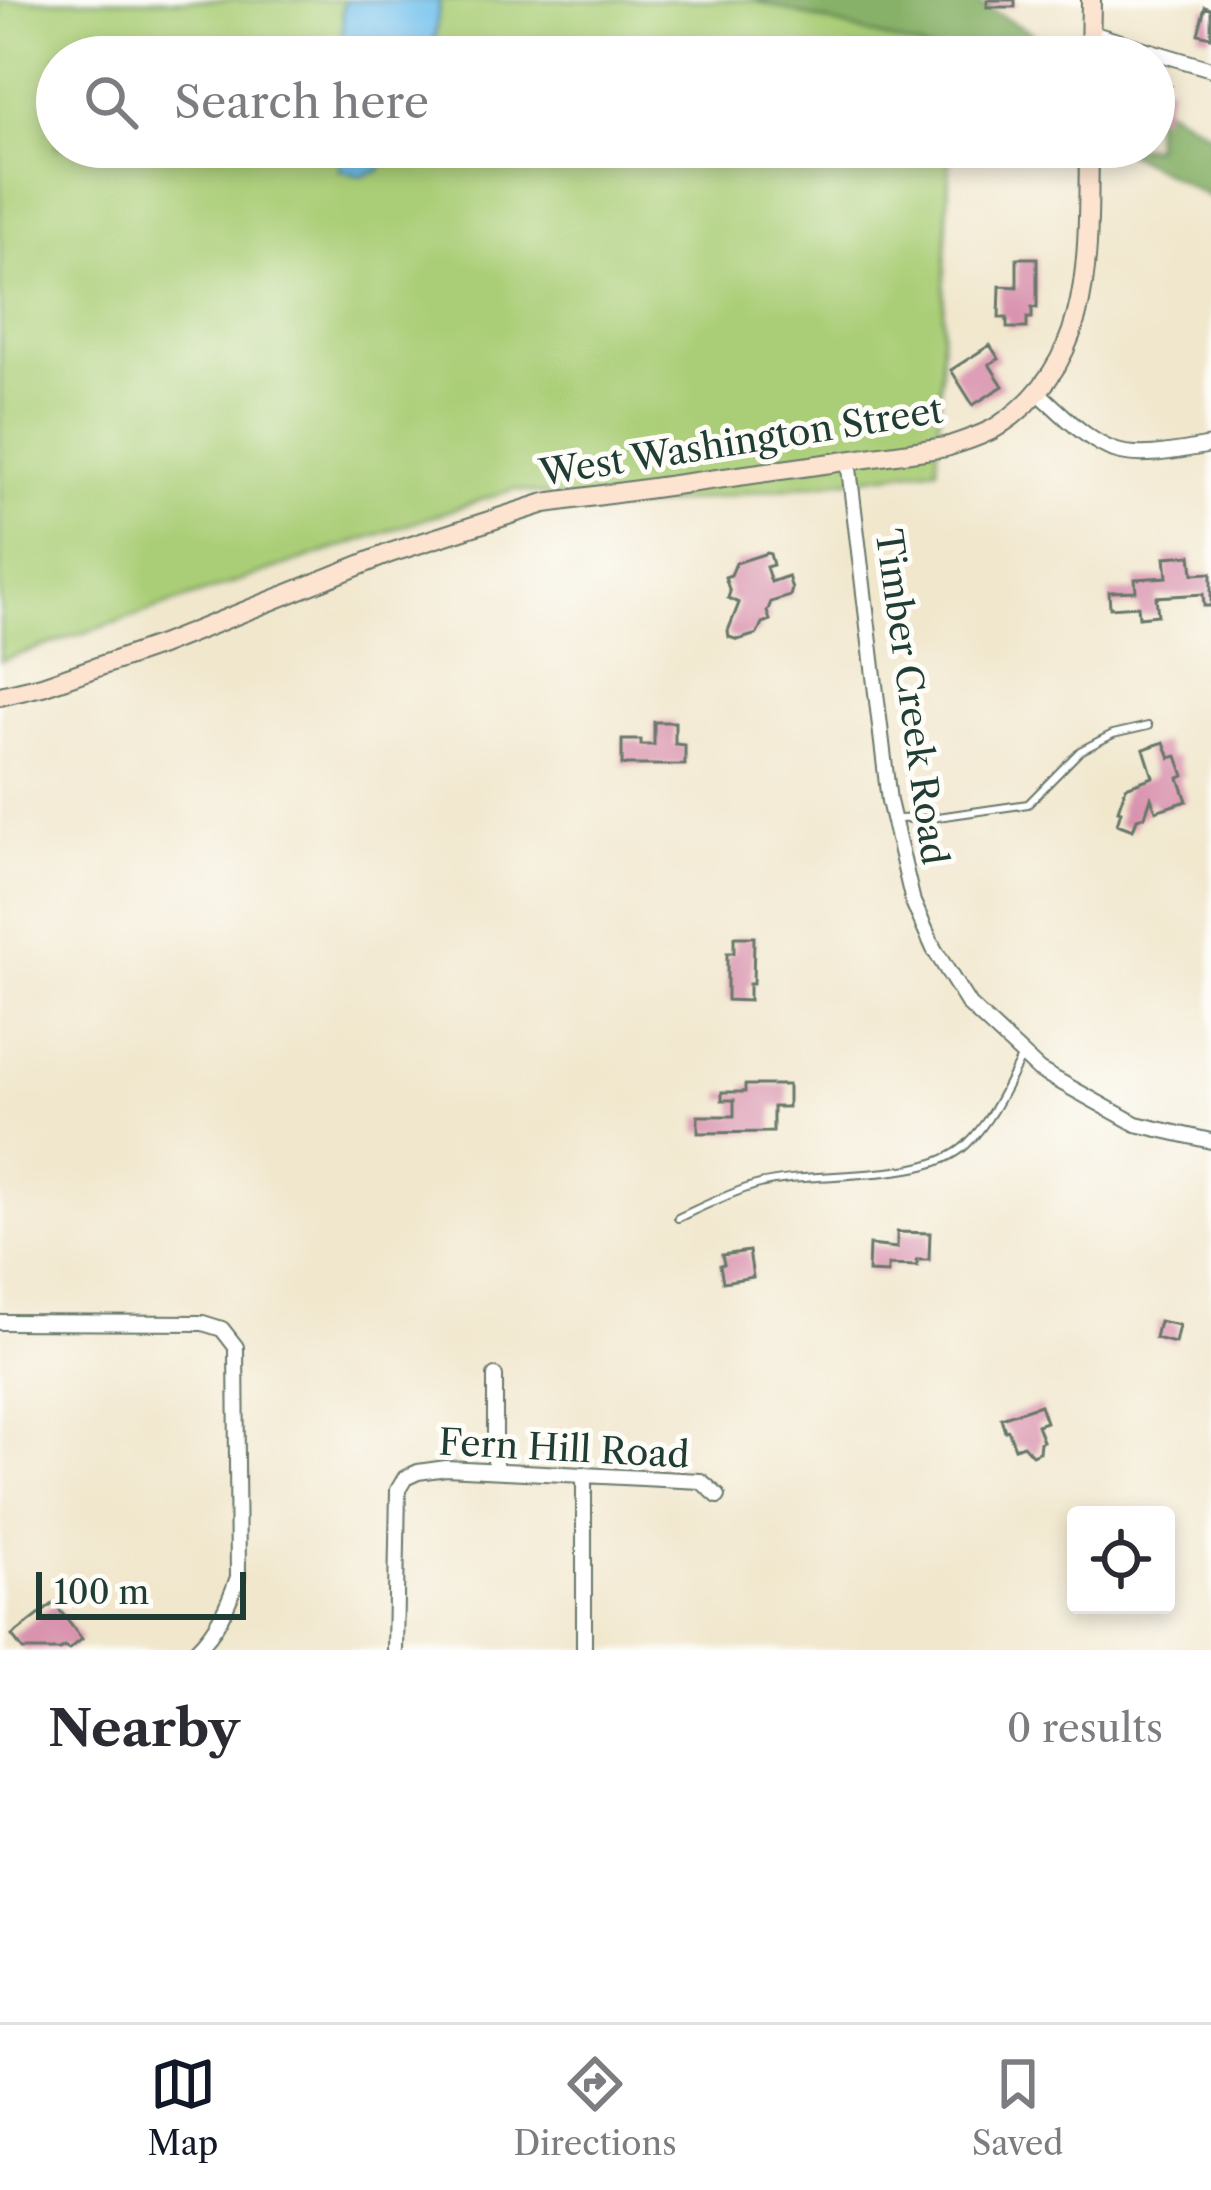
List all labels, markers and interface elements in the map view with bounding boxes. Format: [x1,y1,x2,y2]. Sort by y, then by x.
search box [36,36,1175,168]
icon: search [78,69,144,135]
text: Search here [174,74,429,130]
street label: West Washington Street [535,387,946,495]
street label: Timber Creek Road [867,526,957,868]
street label: Fern Hill Road [437,1419,691,1477]
map controls [1067,1506,1175,1614]
button: locate [1067,1506,1175,1614]
scale bar [36,1566,246,1619]
text: 100 m [54,1572,149,1613]
text: Nearby [48,1697,240,1759]
text: 0 results [1007,1704,1163,1752]
tab: Map [148,2051,218,2164]
tab: Directions [514,2051,677,2164]
tab: Saved [972,2051,1063,2164]

